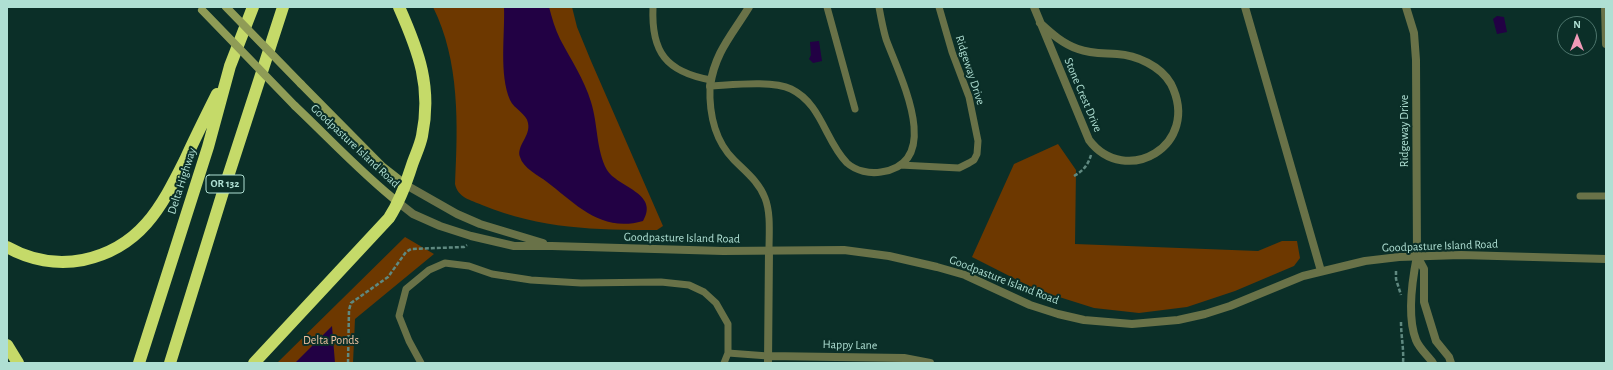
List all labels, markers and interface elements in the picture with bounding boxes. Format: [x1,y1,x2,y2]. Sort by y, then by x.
north arrow [1557,16,1597,56]
text: N [1573,19,1581,30]
street label: Ridgeway Drive [952,33,988,107]
street label: Stone Crest Drive [1061,56,1105,134]
street label: Ridgeway Drive [1397,95,1411,167]
street label: Goodpasture Island Road [308,101,402,191]
street label: Delta Highway [164,146,200,216]
road number: OR 132 [206,175,244,193]
street label: Goodpasture Island Road [624,230,740,246]
street label: Goodpasture Island Road [1382,237,1498,255]
street label: Goodpasture Island Road [947,252,1061,308]
park label: Delta Ponds [303,333,359,347]
street label: Happy Lane [822,337,878,353]

